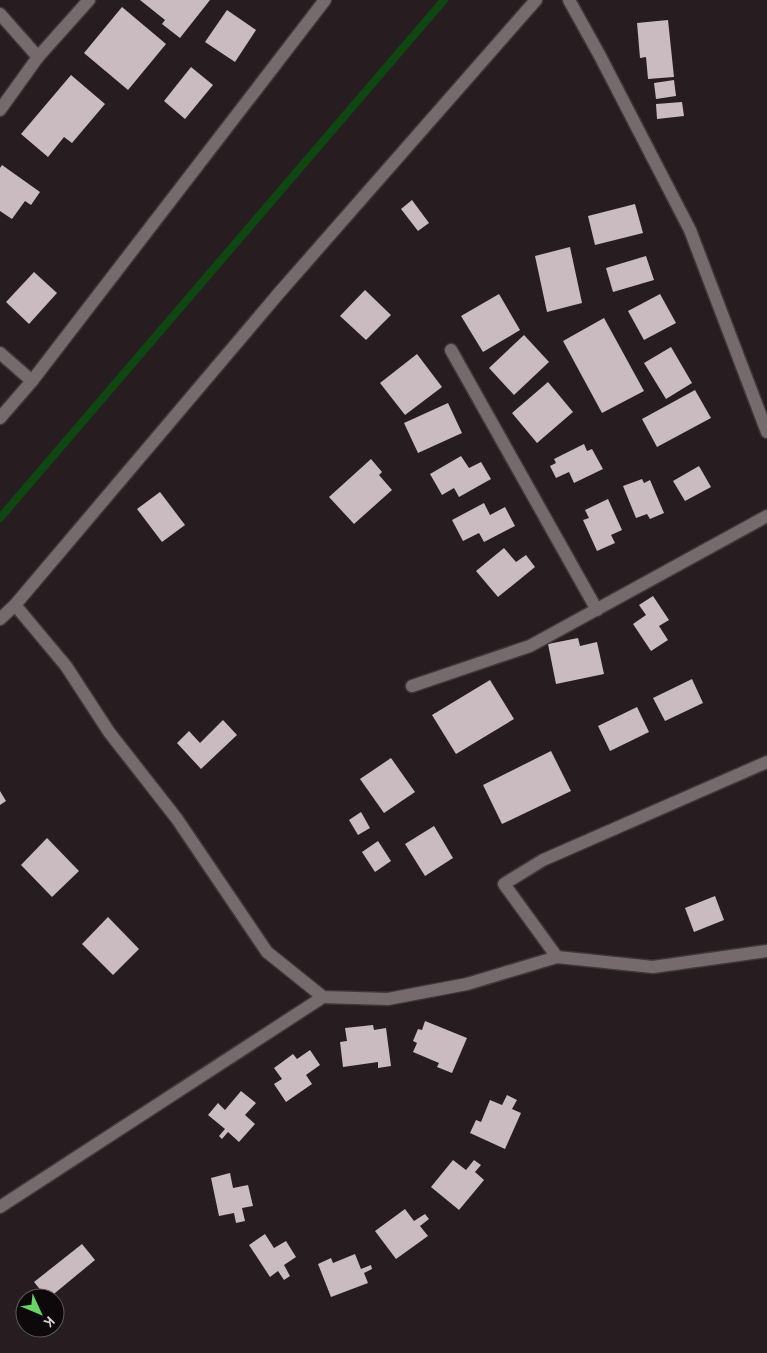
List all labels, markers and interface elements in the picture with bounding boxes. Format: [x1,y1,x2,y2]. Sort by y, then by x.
north arrow [15,1288,65,1338]
text: K [40,1313,59,1332]

